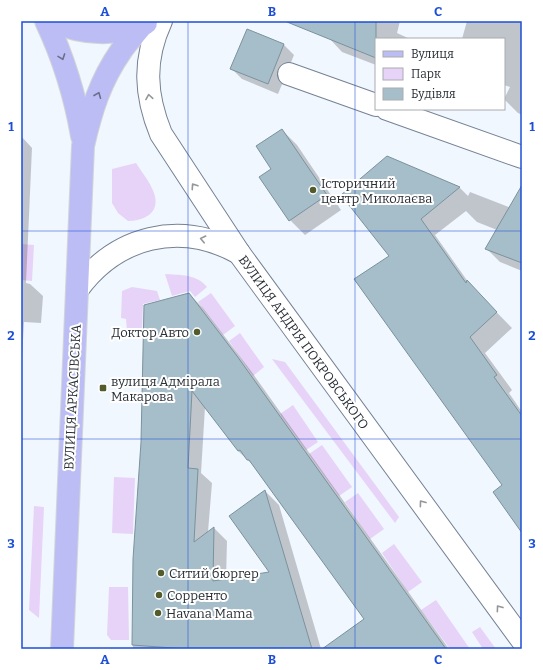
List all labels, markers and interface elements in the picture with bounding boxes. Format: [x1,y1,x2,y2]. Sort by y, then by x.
text: A [100,4,110,19]
text: B [268,4,276,19]
text: C [434,4,442,19]
legend [375,38,505,110]
text: Вулиця [411,47,454,61]
one-way arrow [57,53,65,60]
text: Парк [411,67,441,81]
text: Будівля [411,87,456,101]
one-way arrow [93,91,101,98]
one-way arrow [146,94,154,100]
text: 1 [8,119,14,134]
text: 1 [529,119,535,134]
place label: Історичний центр Миколаєва [321,176,432,206]
one-way arrow [192,183,199,190]
marker: Історичний центр Миколаєва [308,185,318,195]
one-way arrow [200,235,206,243]
street label: ВУЛИЦЯ АНДРІЯ ПОКРОВСЬКОГО [236,253,372,432]
street label: ВУЛИЦЯ АРКАСІВСЬКА [61,323,84,470]
place label: Доктор Авто [111,325,189,340]
marker: Доктор Авто [192,327,202,337]
text: 2 [7,328,15,343]
text: 2 [528,328,536,343]
place label: вулиця Адмірала Макарова [111,374,220,404]
marker: вулиця Адмірала Макарова [98,383,108,393]
one-way arrow [420,501,427,508]
text: 3 [7,536,15,551]
text: 3 [528,536,536,551]
place label: Ситий бюргер [169,566,259,581]
marker: Ситий бюргер [156,568,166,578]
place label: Сорренто [167,588,228,603]
marker: Сорренто [154,590,164,600]
place label: Havana Mama [166,606,253,621]
one-way arrow [497,606,504,613]
marker: Havana Mama [153,608,163,618]
text: A [100,652,110,667]
text: B [268,652,276,667]
text: C [434,652,442,667]

